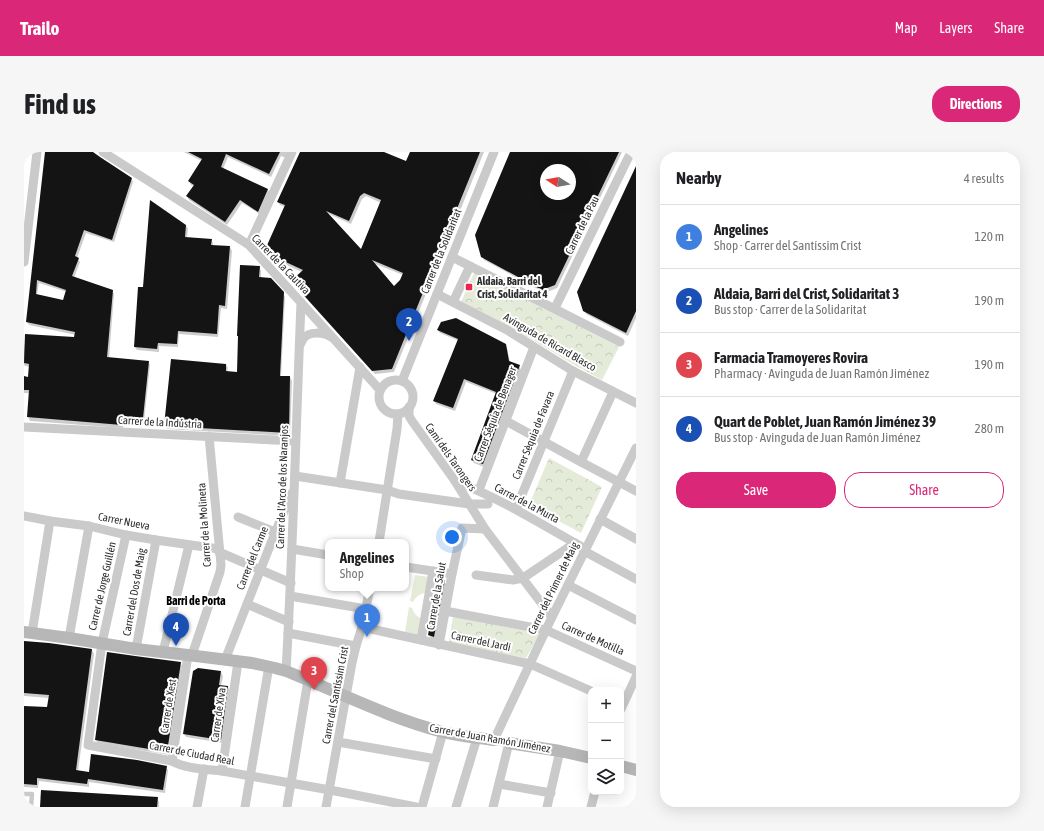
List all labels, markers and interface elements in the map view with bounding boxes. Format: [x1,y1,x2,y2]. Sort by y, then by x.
text: Trailo [20,17,59,39]
text: Map [895,20,917,36]
text: Layers [939,20,972,36]
text: Share [994,20,1024,36]
button: Directions [932,86,1020,122]
text: Find us [24,88,96,120]
north arrow [540,164,576,200]
text: Nearby [676,168,722,188]
text: 4 results [964,171,1004,186]
street label: Carrer de la Pau [563,194,601,256]
street label: Carrer de la Solidaritat [419,207,463,295]
text: Angelines [714,221,768,238]
text: 1 [686,229,692,244]
text: 120 m [975,229,1004,244]
street label: Carrer de la Cautiva [250,232,312,296]
text: Shop · Carrer del Santíssim Crist [714,238,862,253]
place label: Aldaia, Barri del Crist, Solidaritat 4 [476,275,548,300]
marker: Aldaia, Barri del Crist, Solidaritat 4 [464,282,474,292]
text: Aldaia, Barri del Crist, Solidaritat 3 [714,285,899,302]
text: 2 [686,293,692,308]
text: 190 m [975,293,1004,308]
text: Bus stop · Carrer de la Solidaritat [714,302,866,317]
pin: 2 [396,308,422,341]
street label: Avinguda de Ricard Blasco [502,311,598,373]
text: Farmacia Tramoyeres Rovira [714,349,868,366]
text: 3 [686,357,692,372]
text: 190 m [975,357,1004,372]
street label: Carrer Sèquia de Benager [471,364,519,463]
text: Pharmacy · Avinguda de Juan Ramón Jiménez [714,366,929,381]
street label: Carrer Sèquia de Favara [510,389,556,481]
text: Quart de Poblet, Juan Ramón Jiménez 39 [714,413,936,430]
street label: Carrer de la Indústria [118,414,202,430]
street label: Camí dels Tarongers [423,421,479,493]
text: 4 [686,421,692,436]
text: 280 m [975,421,1004,436]
street label: Carrer de l'Arco de los Naranjos [274,425,290,549]
text: Bus stop · Avinguda de Juan Ramón Jiménez [714,430,920,445]
button: Save [676,472,836,508]
button: Share [844,472,1004,508]
street label: Carrer de la Murta [493,481,561,525]
street label: Carrer de la Molineta [195,483,213,567]
street label: Carrer Nueva [97,510,151,532]
street label: Carrer del Carme [234,525,270,591]
your location [442,527,462,547]
popup [325,539,409,591]
street label: Carrer del Primer de Maig [525,540,581,636]
street label: Carrer de Jorge Guillén [86,541,118,631]
street label: Carrer del Dos de Maig [120,547,148,637]
text: Angelines [340,549,394,566]
street label: Carrer de la Salut [424,561,448,631]
text: Shop [340,566,364,581]
district label: Barri de Porta [166,594,226,608]
pin: 1 [354,604,380,637]
pin: 4 [163,613,189,646]
street label: Carrer de Motilla [560,619,626,657]
street label: Carrer del Jardí [450,629,512,653]
street label: Carrer del Santíssim Crist [320,645,350,745]
pin: 3 [301,657,327,690]
street label: Carrer de Xest [158,678,178,734]
street label: Carrer de Xiva [208,687,228,743]
map controls [588,687,624,795]
button: + [588,687,624,723]
street label: Carrer de Juan Ramón Jiménez [429,721,551,755]
button: − [588,723,624,759]
street label: Carrer de Ciudad Real [148,739,236,767]
button: layers [588,759,624,795]

